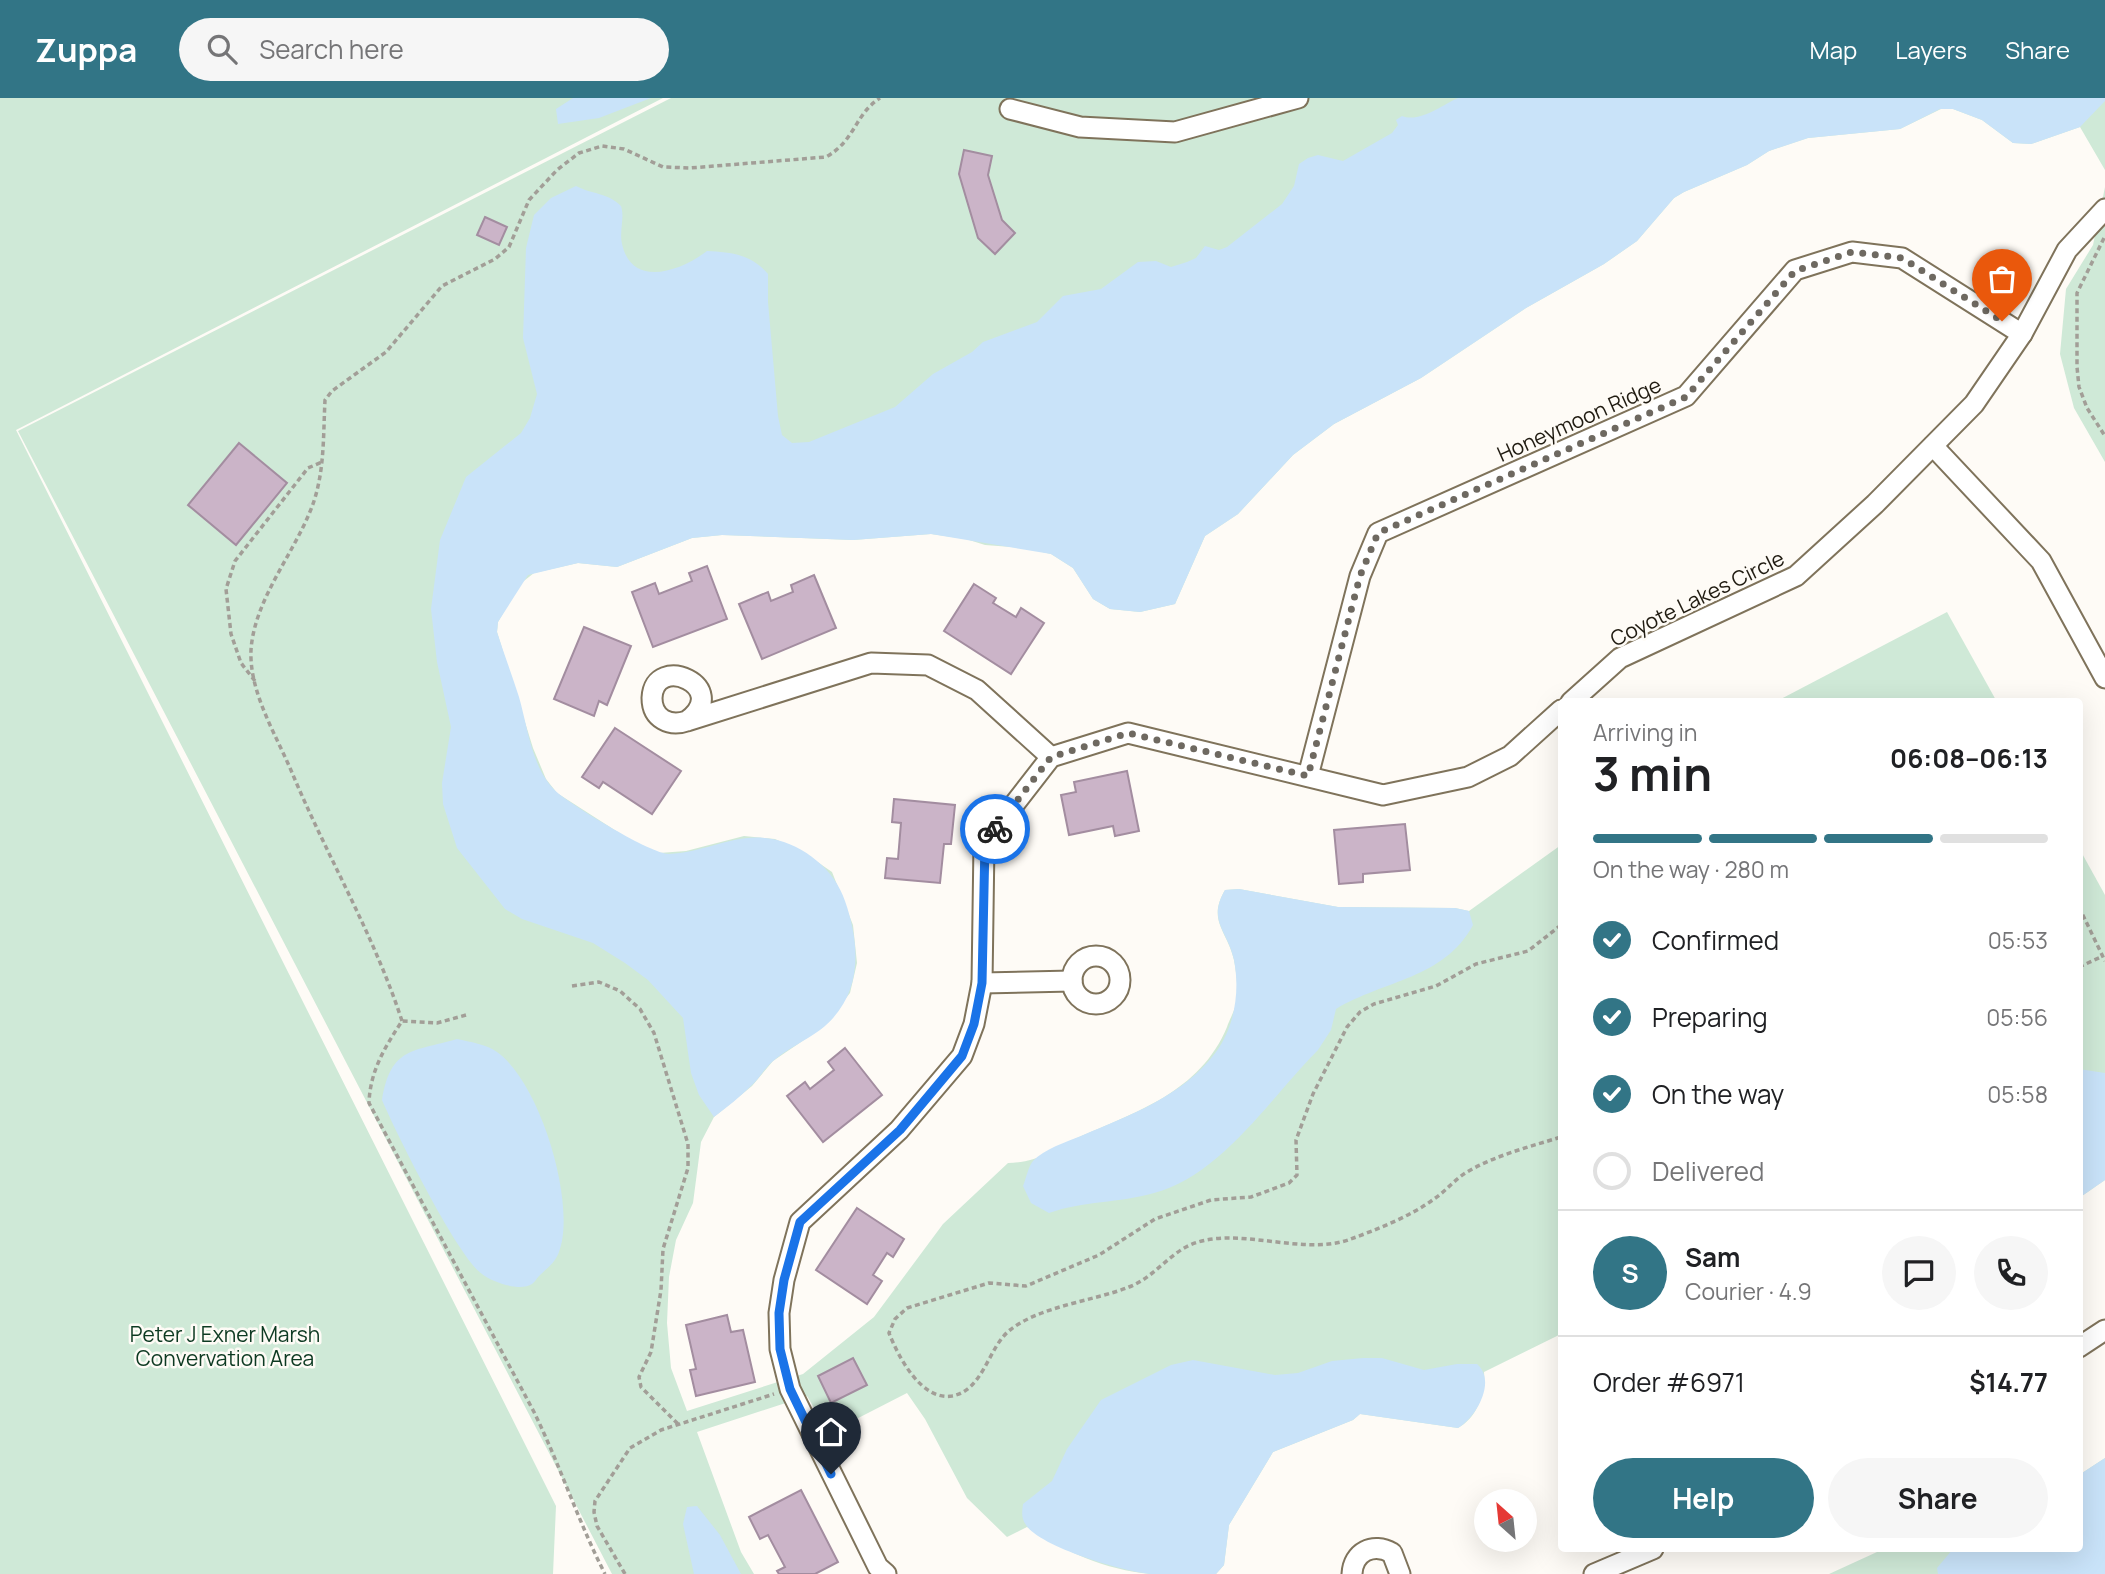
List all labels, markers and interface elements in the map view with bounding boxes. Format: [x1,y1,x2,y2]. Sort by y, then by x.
search box [179,18,669,81]
text: Zuppa [35,27,137,72]
icon: search [203,30,241,68]
text: Search here [259,31,404,67]
text: Map [1810,33,1857,66]
text: Layers [1895,33,1967,66]
text: Share [2005,33,2070,66]
pin [1972,249,2032,321]
icon: bag [1983,260,2021,298]
street label: Honeymoon Ridge [1493,370,1665,468]
street label: Coyote Lakes Circle [1605,544,1789,652]
text: Arriving in [1593,716,1698,748]
text: 06:08–06:13 [1890,740,2048,776]
text: 3 min [1593,742,1712,805]
courier [960,794,1030,864]
icon: bike [976,810,1014,848]
text: On the way · 280 m [1593,853,1789,885]
icon: check [1593,921,1631,959]
text: Confirmed [1652,922,1779,958]
text: 05:53 [1988,924,2048,956]
icon: check [1593,998,1631,1036]
text: Preparing [1652,999,1768,1035]
text: 05:56 [1986,1001,2048,1033]
icon: check [1593,1075,1631,1113]
text: On the way [1652,1076,1784,1112]
text: 05:58 [1987,1078,2048,1110]
text: Delivered [1652,1153,1764,1189]
button: chat [1882,1236,1956,1310]
button: phone [1974,1236,2048,1310]
text: Sam [1685,1239,1740,1275]
text: S [1621,1255,1639,1291]
text: Courier · 4.9 [1685,1275,1812,1307]
park label: Peter J Exner Marsh Convervation Area [130,1320,320,1372]
text: Order #6971 [1593,1364,1745,1400]
text: $14.77 [1969,1364,2048,1400]
pin [801,1402,861,1474]
icon: home [812,1413,850,1451]
button: Help [1593,1458,1814,1538]
button: Share [1828,1458,2048,1538]
north arrow [1474,1489,1536,1552]
map controls [1474,1489,1537,1552]

